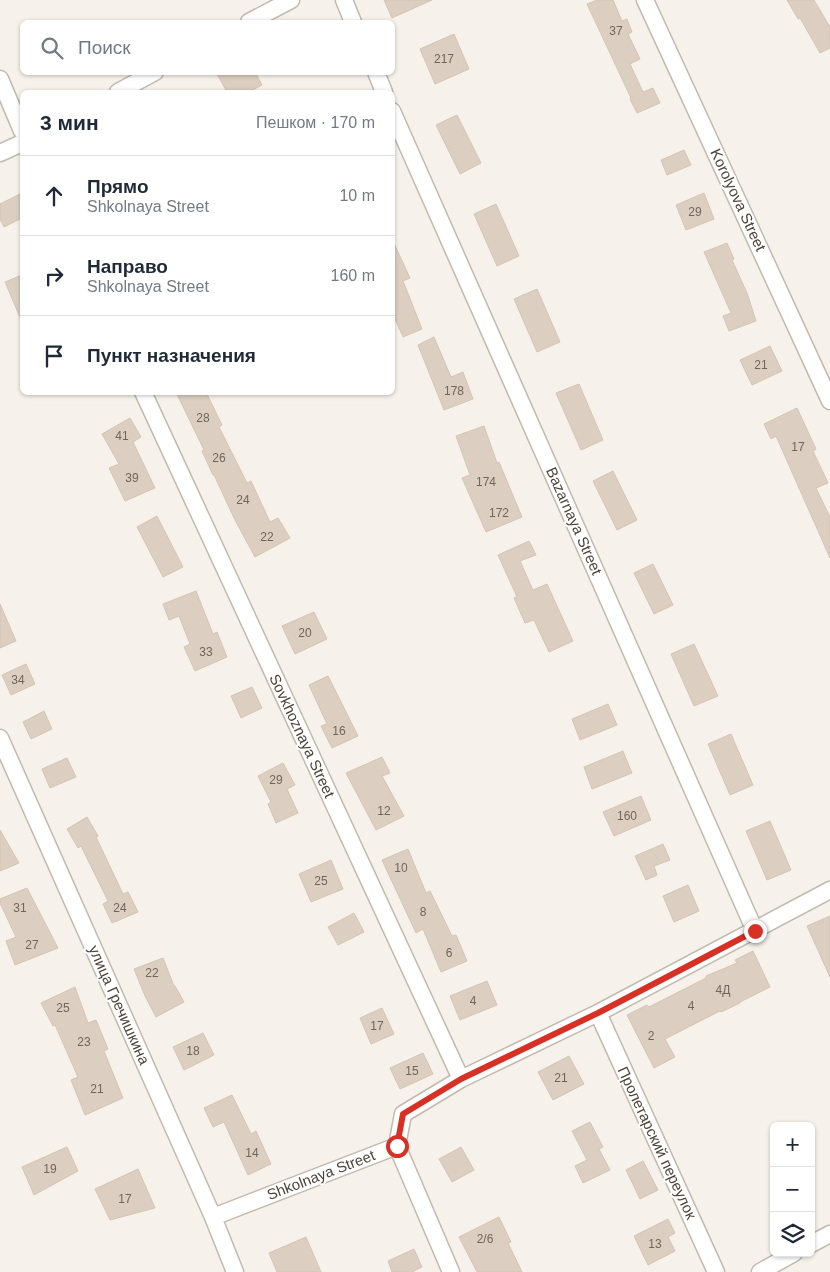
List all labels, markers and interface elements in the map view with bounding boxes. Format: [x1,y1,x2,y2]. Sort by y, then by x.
search box [20,20,395,75]
house number: 37 [609,24,623,38]
icon: search [38,34,66,62]
text: Поиск [78,37,131,58]
house number: 217 [434,52,454,66]
text: 3 мин [40,111,99,134]
text: Пешком · 170 m [256,114,375,131]
street label: Korolyova Street [707,146,770,254]
text: Прямо [87,176,149,197]
icon: ahead [40,182,68,210]
text: 10 m [339,187,375,204]
text: Shkolnaya Street [87,198,209,215]
house number: 29 [688,205,702,219]
text: Направо [87,256,168,277]
icon: right [40,262,68,290]
text: 160 m [331,267,375,284]
text: Shkolnaya Street [87,278,209,295]
icon: arrive [40,342,68,370]
text: Пункт назначения [87,345,256,366]
house number: 21 [754,358,768,372]
house number: 178 [444,384,464,398]
house number: 28 [196,411,210,425]
house number: 41 [115,429,129,443]
house number: 17 [791,440,805,454]
house number: 26 [212,451,226,465]
street label: Bazarnaya Street [543,464,606,578]
house number: 39 [125,471,139,485]
house number: 174 [476,475,496,489]
house number: 24 [236,493,250,507]
house number: 172 [489,506,509,520]
house number: 22 [260,530,274,544]
house number: 20 [298,626,312,640]
house number: 33 [199,645,213,659]
street label: Sovkhoznaya Street [266,671,339,801]
house number: 34 [11,673,25,687]
house number: 16 [332,724,346,738]
house number: 29 [269,773,283,787]
house number: 12 [377,804,391,818]
house number: 160 [617,809,637,823]
house number: 10 [394,861,408,875]
house number: 25 [314,874,328,888]
house number: 31 [13,901,27,915]
house number: 24 [113,901,127,915]
house number: 8 [420,905,427,919]
route end [744,920,767,943]
house number: 27 [25,938,39,952]
street label: улица Гречишкина [86,943,154,1068]
house number: 6 [446,946,453,960]
house number: 22 [145,966,159,980]
house number: 4Д [716,983,730,997]
house number: 4 [470,994,477,1008]
house number: 4 [688,999,695,1013]
house number: 25 [56,1001,70,1015]
house number: 17 [370,1019,384,1033]
house number: 2 [648,1029,655,1043]
house number: 23 [77,1035,91,1049]
house number: 18 [186,1044,200,1058]
house number: 15 [405,1064,419,1078]
street label: Пролетарский переулок [615,1064,700,1222]
house number: 21 [554,1071,568,1085]
house number: 21 [90,1082,104,1096]
map controls [770,1122,815,1257]
button: + [770,1122,815,1167]
route start [386,1135,409,1158]
house number: 14 [245,1146,259,1160]
street label: Shkolnaya Street [264,1146,378,1203]
house number: 19 [43,1162,57,1176]
button: − [770,1167,815,1212]
house number: 17 [118,1192,132,1206]
button: layers [770,1212,815,1257]
house number: 2/6 [477,1232,494,1246]
house number: 13 [648,1237,662,1251]

